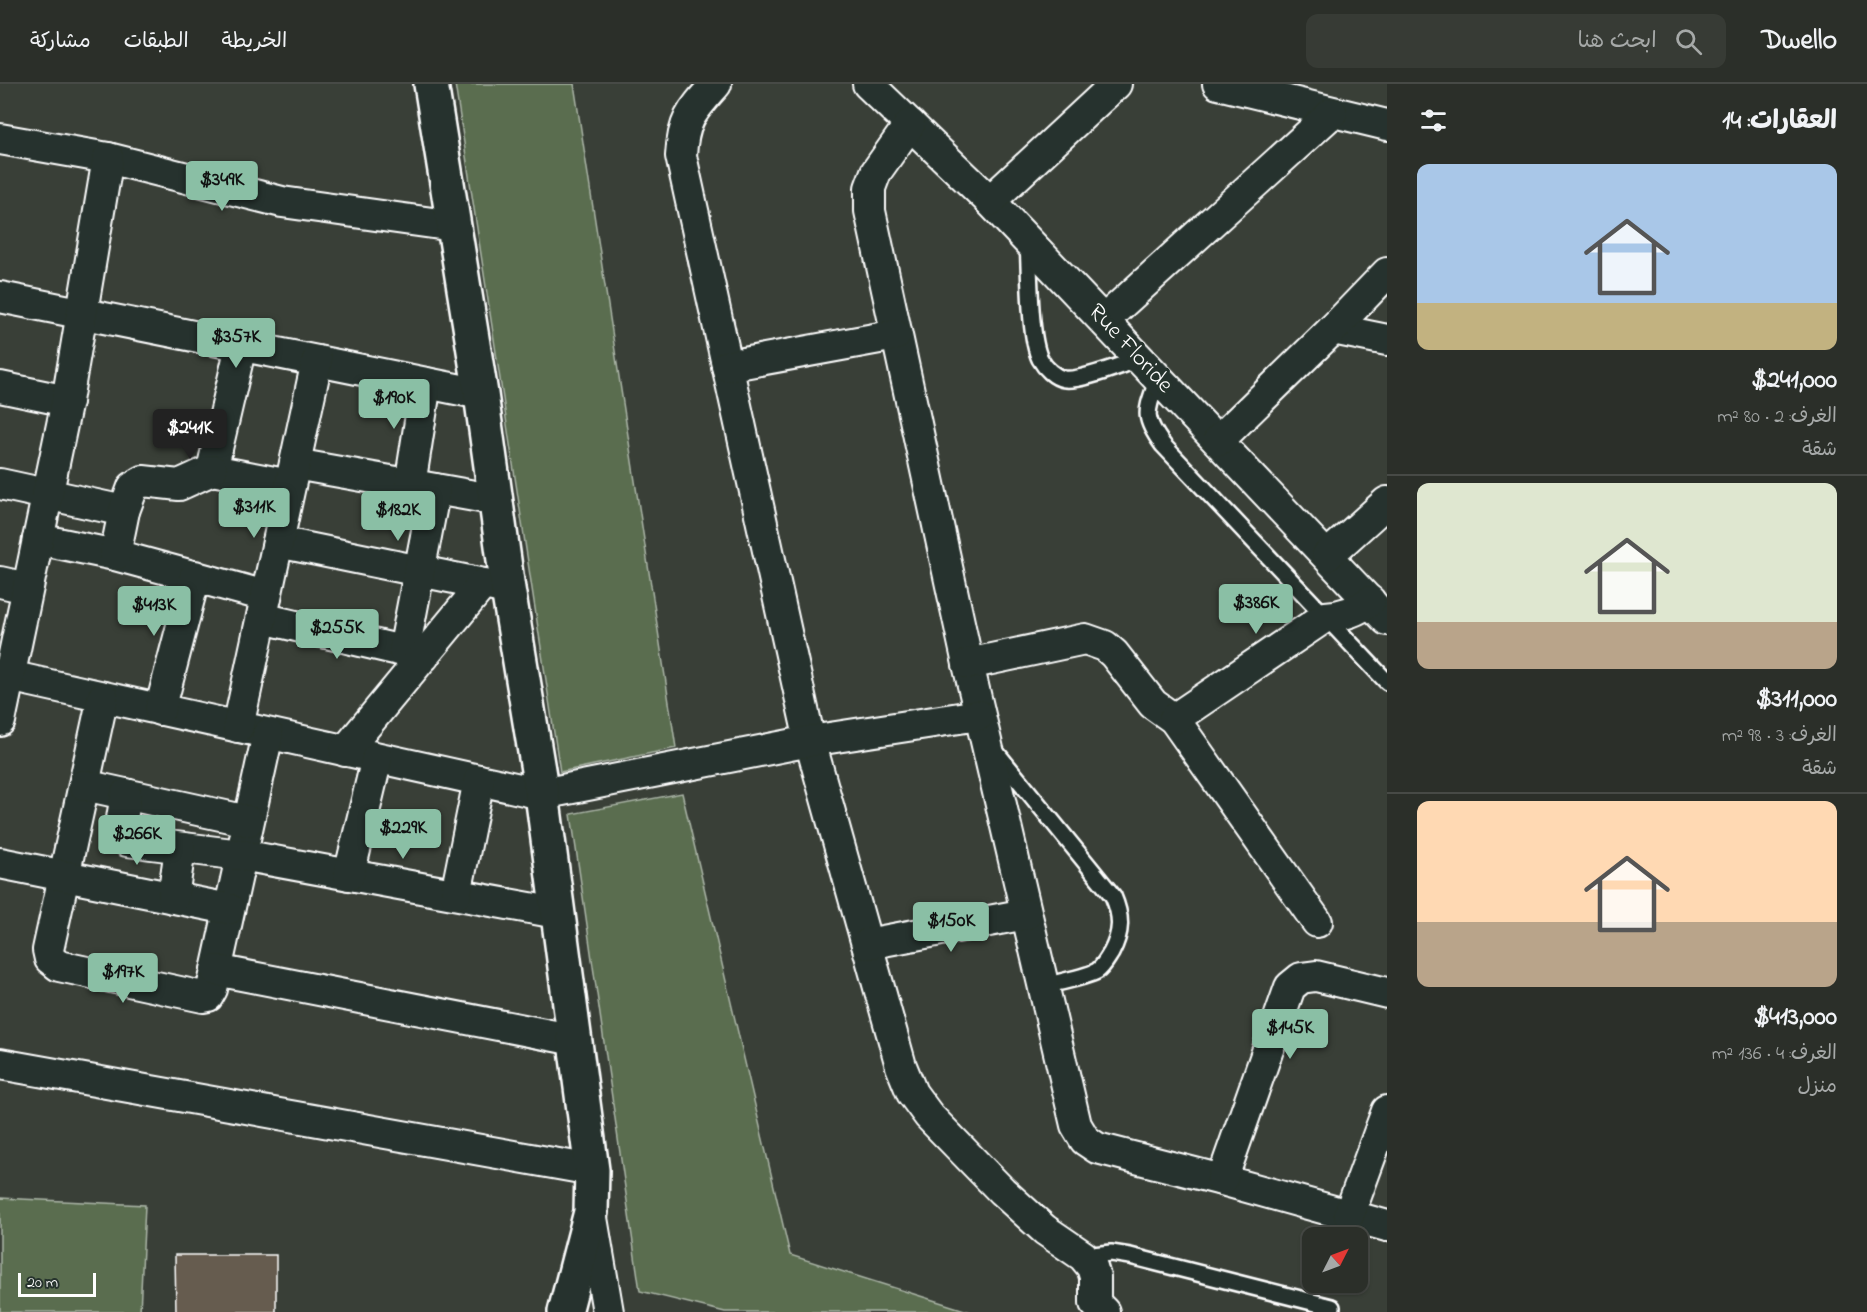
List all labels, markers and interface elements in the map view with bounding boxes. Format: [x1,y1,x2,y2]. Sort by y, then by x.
search box [1306,14,1726,68]
text: Dwello [1762,21,1837,62]
icon: search [1672,25,1705,58]
text: ابحث هنا [1578,26,1657,58]
text: مشاركة [30,27,91,57]
text: الطبقات [124,27,189,57]
text: الخريطة [222,27,287,57]
text: العقارات: 14 [1722,103,1837,141]
icon: filters [1417,104,1450,137]
pin: $349K [180,161,264,212]
text: $349K [200,166,244,195]
icon: home [1573,203,1681,311]
street label: Rue Floride [1079,296,1181,402]
pin: $357K [194,318,278,369]
text: $357K [211,323,261,352]
text: $241,000 [1751,362,1837,400]
pin: $190K [352,379,436,430]
text: $190K [373,384,415,413]
text: الغرف: 2 · 80 m² [1717,403,1837,432]
pin: $241K [148,409,232,460]
text: $241K [167,414,213,443]
text: شقة [1802,436,1837,465]
pin: $311K [212,488,296,539]
pin: $182K [356,491,440,542]
text: $311K [233,493,275,522]
text: $182K [375,496,421,525]
icon: home [1573,522,1681,630]
pin: $386K [1214,584,1298,635]
pin: $413K [112,586,196,637]
text: $386K [1233,589,1279,618]
text: $413K [132,591,176,620]
pin: $255K [295,609,379,660]
text: $255K [310,614,364,643]
text: $311,000 [1756,681,1837,719]
text: الغرف: 3 · 98 m² [1722,722,1837,751]
text: شقة [1802,755,1837,784]
pin: $229K [361,809,445,860]
text: $229K [379,814,427,843]
pin: $266K [95,815,179,866]
text: $266K [112,820,162,849]
icon: home [1573,840,1681,948]
pin: $150K [909,902,993,953]
text: $150K [927,907,975,936]
pin: $197K [81,953,165,1004]
text: $197K [102,958,144,987]
text: $413,000 [1753,999,1837,1037]
pin: $145K [1248,1009,1332,1060]
text: $145K [1266,1014,1314,1043]
text: الغرف: 4 · 136 m² [1712,1040,1837,1069]
text: منزل [1798,1073,1837,1102]
north arrow [1302,1227,1368,1293]
map controls [1302,1227,1368,1293]
scale bar [18,1270,96,1298]
text: 20 m [27,1271,58,1295]

